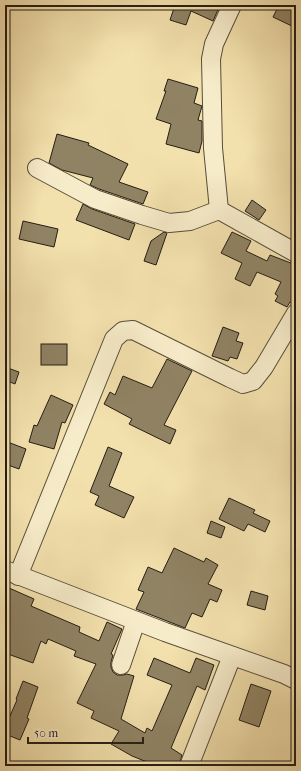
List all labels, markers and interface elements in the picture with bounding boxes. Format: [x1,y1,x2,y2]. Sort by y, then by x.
scale bar [28,719,143,745]
text: 50 m [34,726,58,740]

